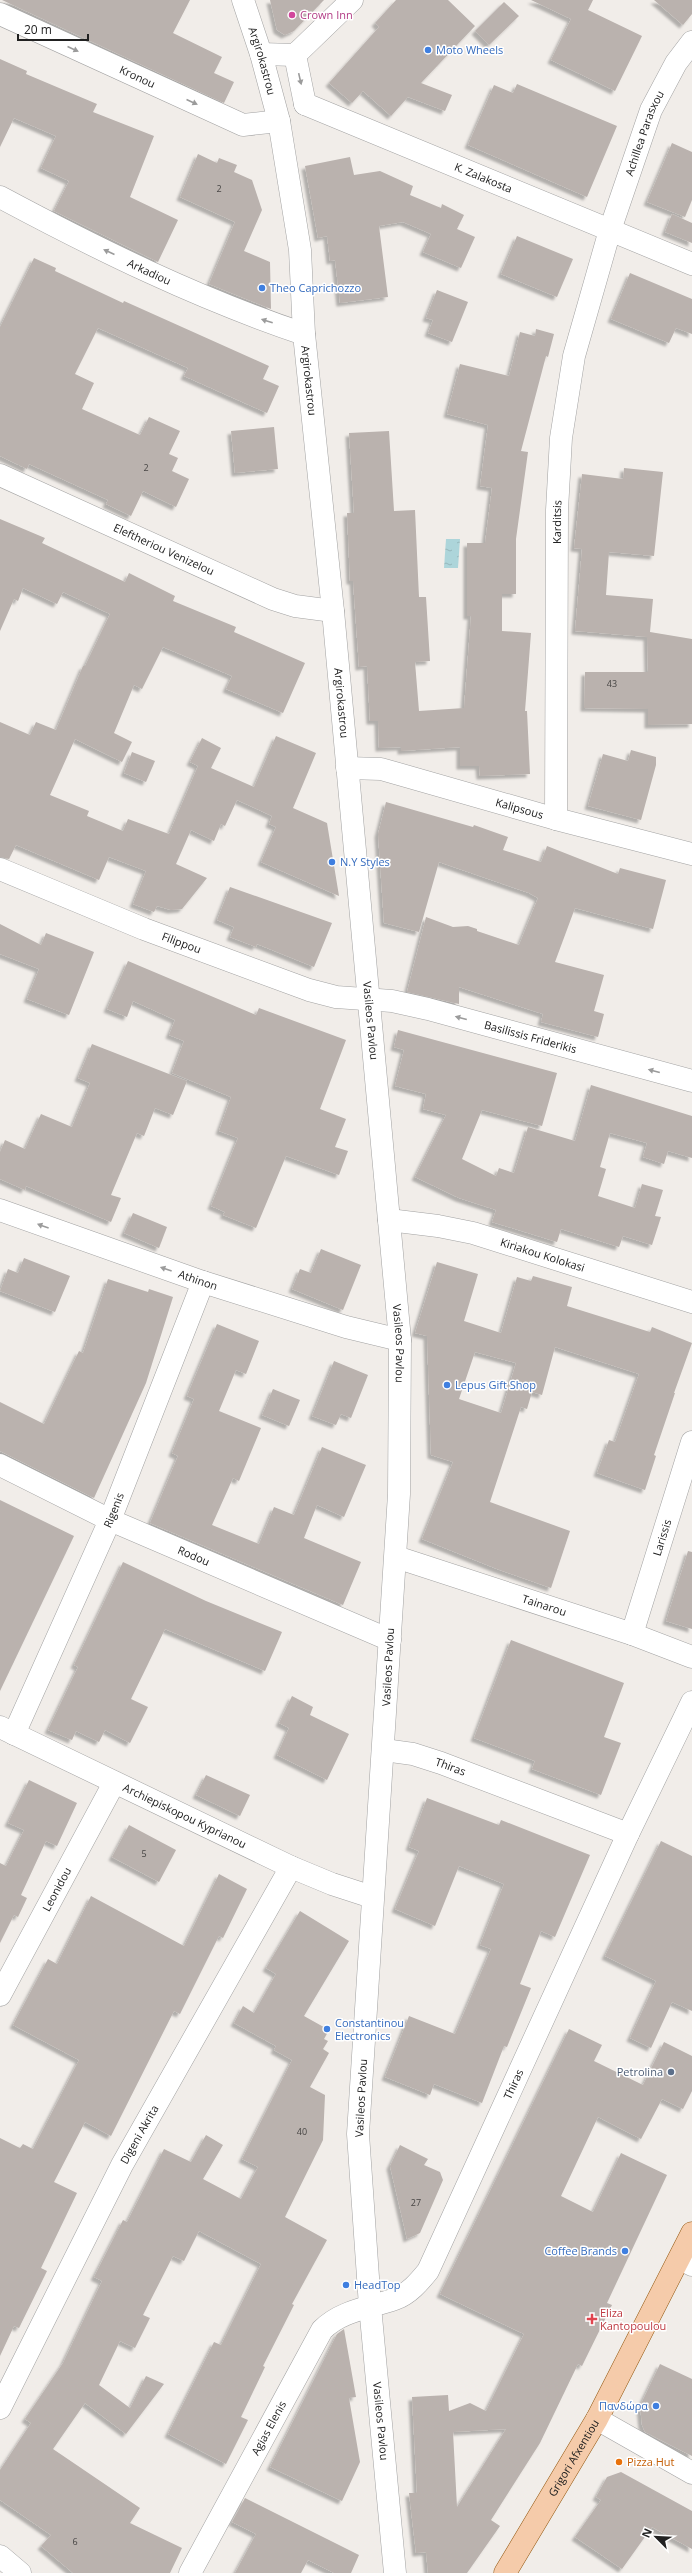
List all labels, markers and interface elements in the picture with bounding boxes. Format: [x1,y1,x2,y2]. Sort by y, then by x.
place label: Crown Inn [300,7,353,22]
marker: Crown Inn [287,10,297,20]
scale bar [18,16,88,42]
text: 20 m [24,21,52,38]
street label: Argirokastrou [245,25,280,97]
place label: Moto Wheels [436,42,503,57]
marker: Moto Wheels [423,45,433,55]
one-way arrow [67,46,79,52]
street label: Kronou [117,62,158,91]
one-way arrow [297,74,303,86]
street label: Achillea Parasxou [621,88,667,178]
one-way arrow [186,99,197,105]
street label: K. Zalakosta [452,159,515,196]
house number: 2 [216,182,222,195]
one-way arrow [104,249,115,255]
street label: Arkadiou [125,255,174,288]
place label: Theo Caprichozzo [270,280,361,295]
marker: Theo Caprichozzo [257,283,267,293]
one-way arrow [260,318,272,324]
street label: Argirokastrou [298,345,321,416]
house number: 2 [143,461,149,474]
street label: Karditsis [549,500,565,544]
street label: Eleftheriou Venizelou [111,520,217,578]
street label: Argirokastrou [331,667,353,739]
house number: 43 [607,677,617,690]
street label: Kalipsous [494,794,545,822]
place label: N.Y Styles [340,854,390,869]
marker: N.Y Styles [327,857,337,867]
street label: Filippou [160,928,203,957]
street label: Vasileos Pavlou [360,981,382,1061]
one-way arrow [455,1015,467,1021]
street label: Basilissis Friderikis [483,1017,578,1056]
one-way arrow [648,1068,660,1074]
one-way arrow [37,1223,49,1229]
street label: Kiriakou Kolokasi [499,1234,587,1275]
one-way arrow [159,1266,171,1272]
street label: Athinon [176,1266,220,1293]
street label: Vasileos Pavlou [390,1303,408,1383]
place label: Lepus Gift Shop [455,1377,536,1392]
marker: Lepus Gift Shop [442,1380,452,1390]
street label: Rigenis [100,1490,127,1530]
street label: Larissis [649,1517,674,1558]
street label: Rodou [175,1542,212,1569]
street label: Tainarou [520,1591,569,1619]
street label: Vasileos Pavlou [378,1627,397,1707]
street label: Thiras [434,1754,468,1779]
street label: Archiepiskopou Kyprianou [121,1779,249,1851]
house number: 5 [141,1847,147,1860]
street label: Leonidou [38,1864,74,1914]
place label: Constantinou Electronics [335,2015,404,2043]
marker: Constantinou Electronics [322,2024,332,2034]
street label: Vasileos Pavlou [351,2058,370,2138]
place label: Petrolina [617,2064,663,2079]
street label: Thiras [500,2067,526,2101]
marker: Petrolina [666,2067,676,2077]
street label: Digeni Akrita [116,2102,162,2166]
house number: 40 [297,2125,307,2138]
house number: 27 [411,2196,421,2209]
place label: Coffee Brands [544,2243,617,2258]
marker: Coffee Brands [620,2246,630,2256]
place label: HeadTop [354,2277,401,2292]
marker: HeadTop [341,2280,351,2290]
place label: Eliza Kantopoulou [600,2305,666,2333]
marker: Eliza Kantopoulou [587,2314,597,2324]
street label: Vasileos Pavlou [370,2381,392,2461]
street label: Agias Elenis [247,2398,289,2458]
place label: Πανδώρα [599,2398,648,2413]
marker: Πανδώρα [651,2401,661,2411]
street label: Grigori Afxentiou [544,2416,602,2499]
place label: Pizza Hut [627,2454,675,2469]
marker: Pizza Hut [614,2457,624,2467]
north arrow [636,2517,676,2557]
text: N [638,2526,655,2540]
house number: 6 [72,2535,78,2548]

